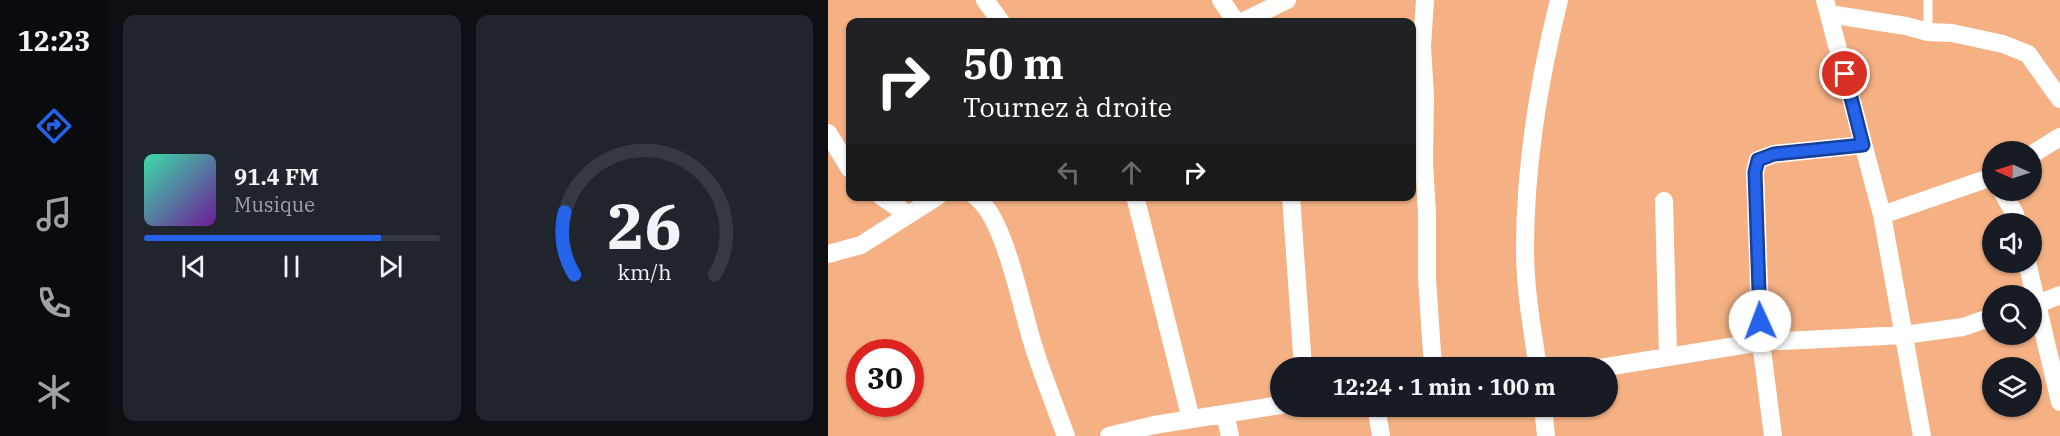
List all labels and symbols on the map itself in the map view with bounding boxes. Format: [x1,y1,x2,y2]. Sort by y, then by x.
pin [1819,48,1870,99]
north arrow [1982,141,2042,201]
position arrow [1728,289,1792,353]
speed limit sign: 30 [846,339,924,417]

